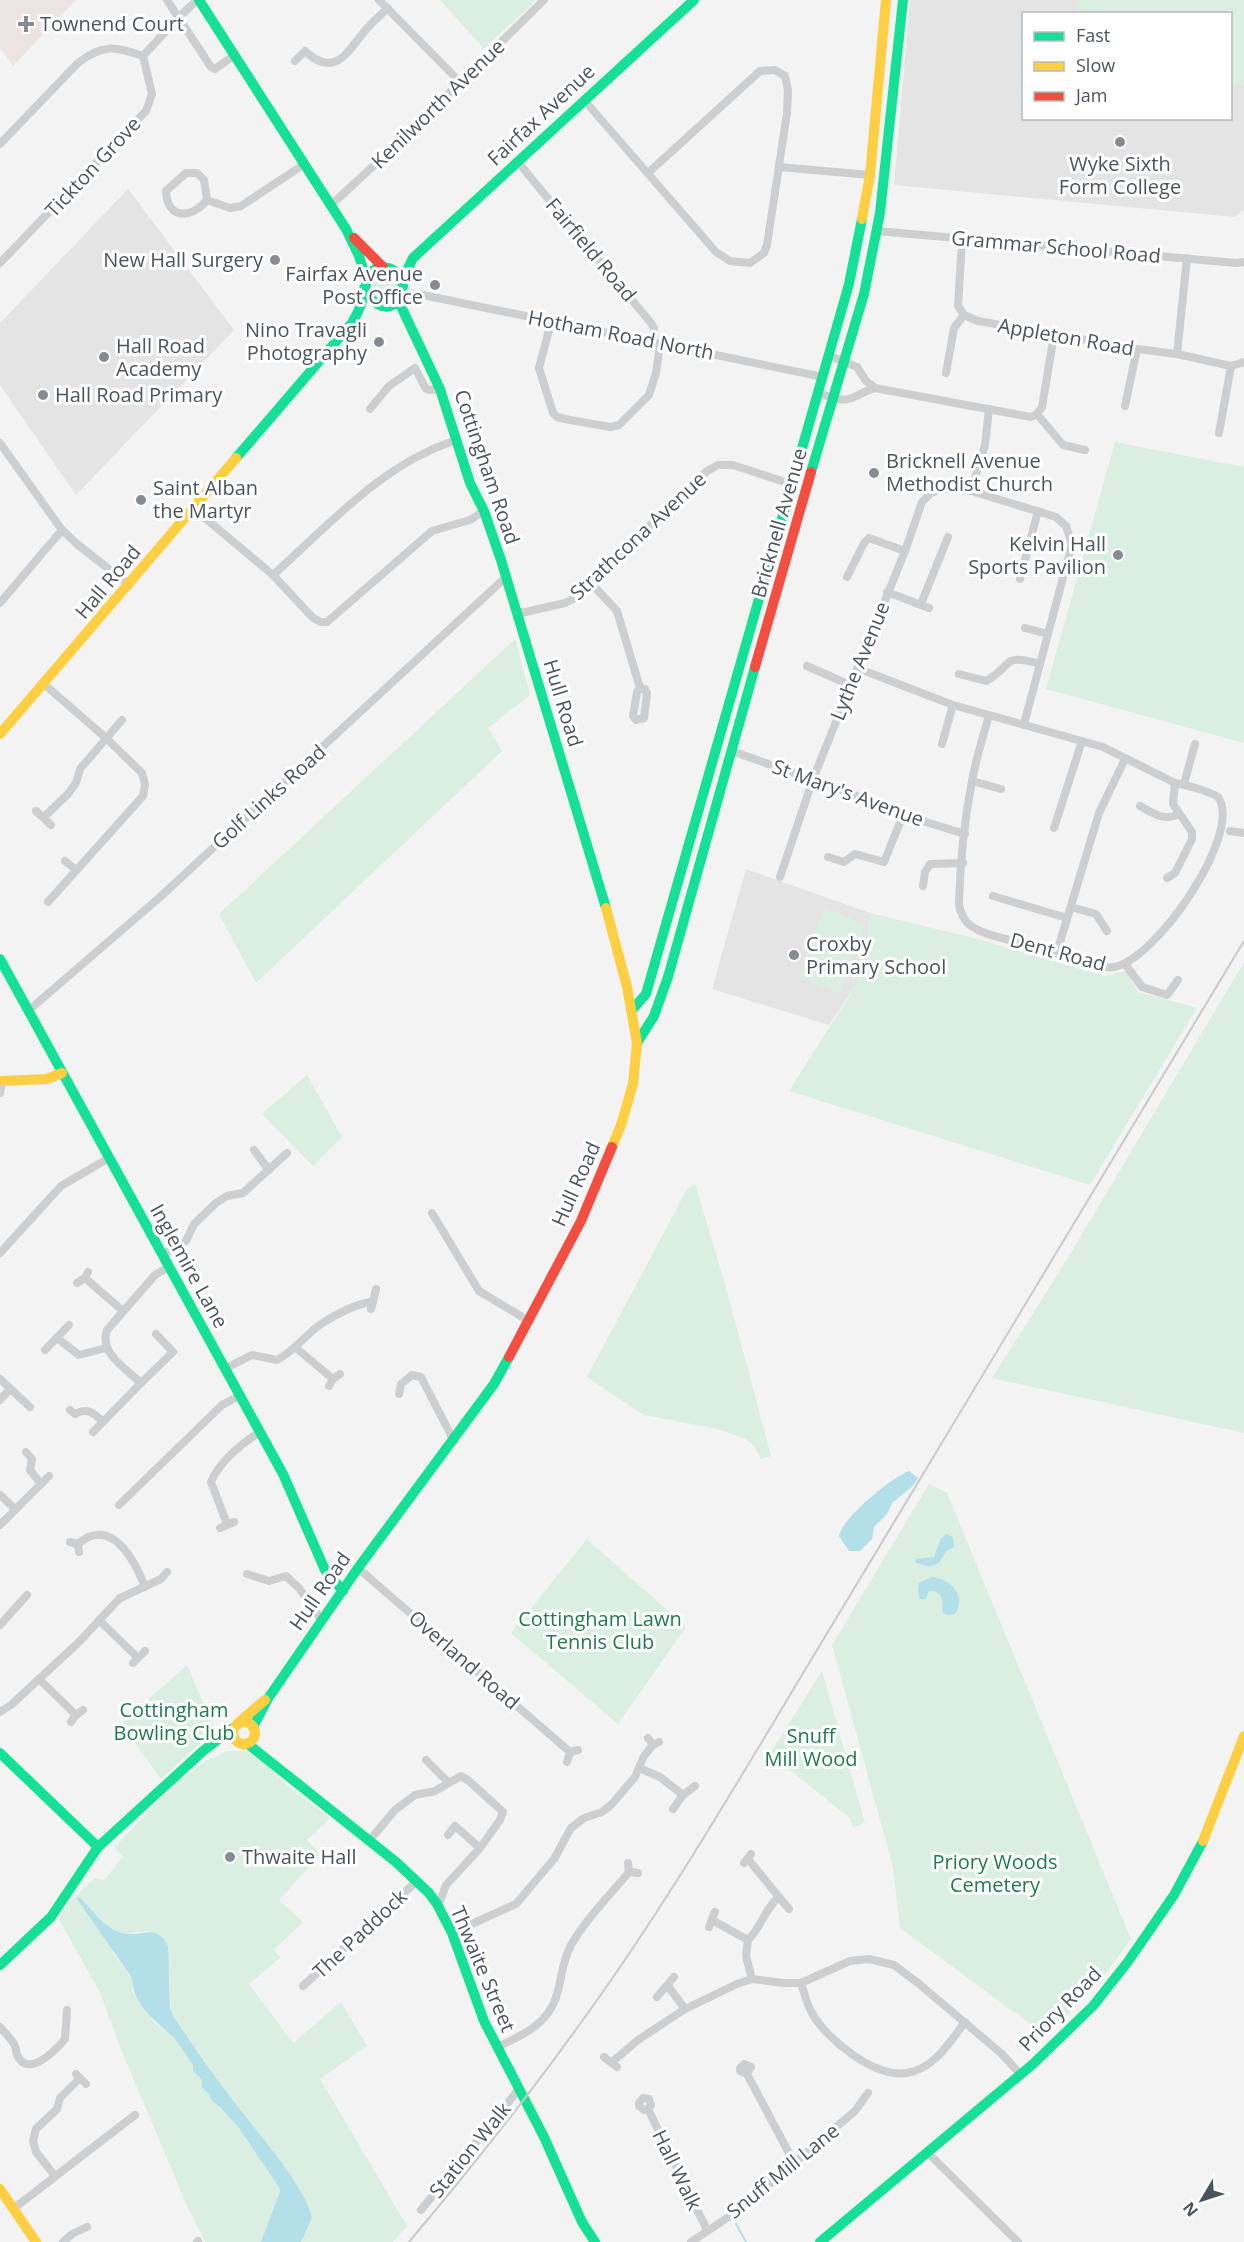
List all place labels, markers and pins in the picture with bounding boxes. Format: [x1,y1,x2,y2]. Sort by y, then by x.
place label: Townend Court [40,10,184,37]
marker: Townend Court [17,15,35,33]
marker: Wyke Sixth Form College [1113,135,1127,149]
place label: Wyke Sixth Form College [1059,150,1181,200]
place label: New Hall Surgery [103,246,264,273]
marker: New Hall Surgery [268,253,282,267]
place label: Fairfax Avenue Post Office [285,260,423,310]
marker: Fairfax Avenue Post Office [428,278,442,292]
place label: Nino Travagli Photography [245,316,368,366]
place label: Hall Road Academy [116,332,205,382]
marker: Nino Travagli Photography [372,335,386,349]
marker: Hall Road Academy [97,350,111,364]
place label: Hall Road Primary [55,381,223,408]
marker: Hall Road Primary [36,388,50,402]
place label: Bricknell Avenue Methodist Church [886,447,1053,497]
marker: Bricknell Avenue Methodist Church [867,466,881,480]
place label: Saint Alban the Martyr [153,474,258,524]
marker: Saint Alban the Martyr [134,493,148,507]
place label: Kelvin Hall Sports Pavilion [968,530,1106,580]
marker: Kelvin Hall Sports Pavilion [1111,548,1125,562]
place label: Croxby Primary School [806,930,946,980]
marker: Croxby Primary School [787,948,801,962]
place label: Thwaite Hall [242,1843,356,1870]
marker: Thwaite Hall [223,1850,237,1864]

